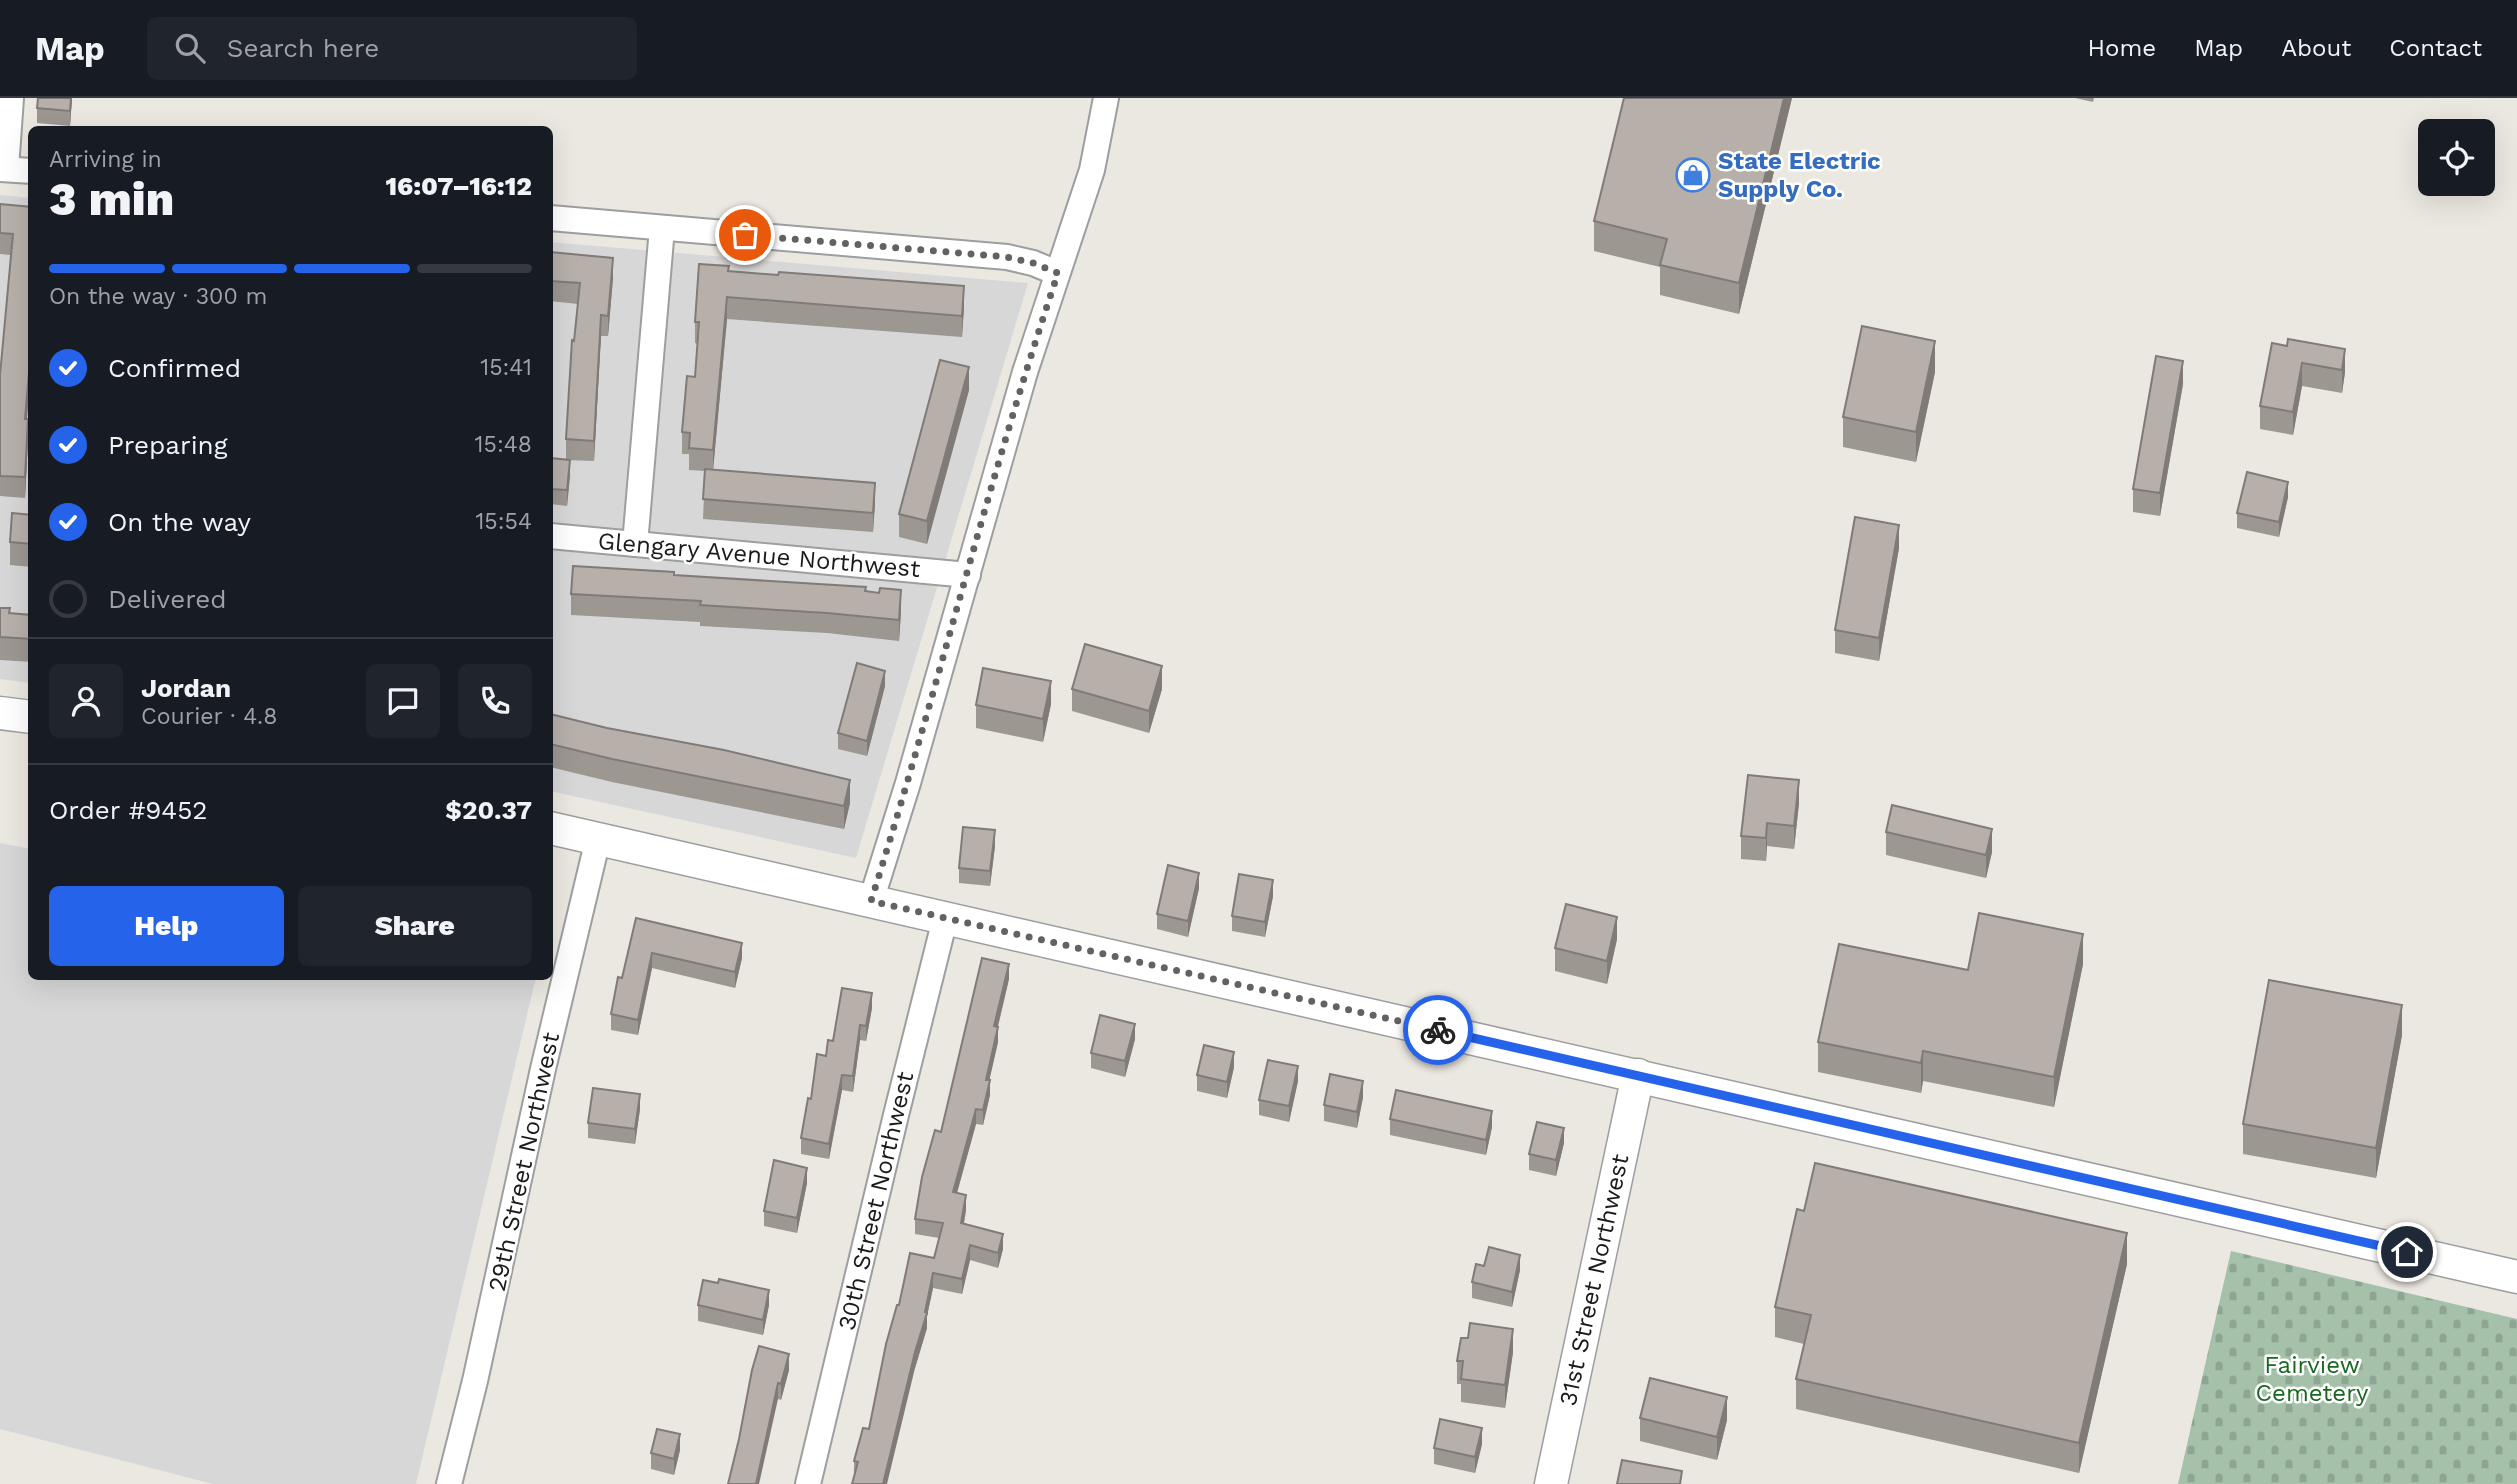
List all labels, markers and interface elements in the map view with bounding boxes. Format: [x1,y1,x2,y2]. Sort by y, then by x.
search box [147,17,637,80]
text: Map [35,29,105,68]
icon: search [171,29,209,67]
text: Search here [227,33,379,63]
text: Home [2088,34,2156,62]
text: Map [2194,34,2243,62]
text: About [2281,34,2351,62]
text: Contact [2389,34,2482,62]
map controls [2418,119,2495,196]
button: locate [2418,119,2495,196]
text: Arriving in [49,146,162,173]
place label: State Electric Supply Co. [1718,147,1881,203]
shop icon: State Electric Supply Co. [1674,156,1712,194]
text: 16:07–16:12 [386,171,532,201]
text: 3 min [49,172,174,226]
pin [715,205,775,265]
icon: bag [726,216,764,254]
text: On the way · 300 m [49,283,267,310]
icon: check [49,349,87,387]
text: Confirmed [108,353,241,383]
text: 15:41 [480,354,532,381]
icon: check [49,426,87,464]
text: Preparing [108,430,228,460]
text: 15:48 [475,431,532,458]
icon: check [49,503,87,541]
text: On the way [108,507,251,537]
text: 15:54 [475,508,532,535]
street label: Glengary Avenue Northwest [597,527,921,583]
text: Delivered [108,584,227,614]
button: person [49,664,123,738]
button: chat [366,664,440,738]
button: phone [458,664,532,738]
text: Jordan [141,673,231,703]
text: Courier · 4.8 [141,703,277,730]
text: Order #9452 [49,795,208,825]
text: $20.37 [445,795,532,825]
button: Help [49,886,284,966]
button: Share [298,886,532,966]
courier [1403,995,1473,1065]
icon: bike [1419,1011,1457,1049]
street label: 29th Street Northwest [483,1030,565,1294]
street label: 30th Street Northwest [833,1069,919,1333]
street label: 31st Street Northwest [1554,1152,1634,1408]
pin [2377,1222,2437,1282]
icon: home [2388,1233,2426,1271]
park label: Fairview Cemetery [2256,1351,2369,1407]

